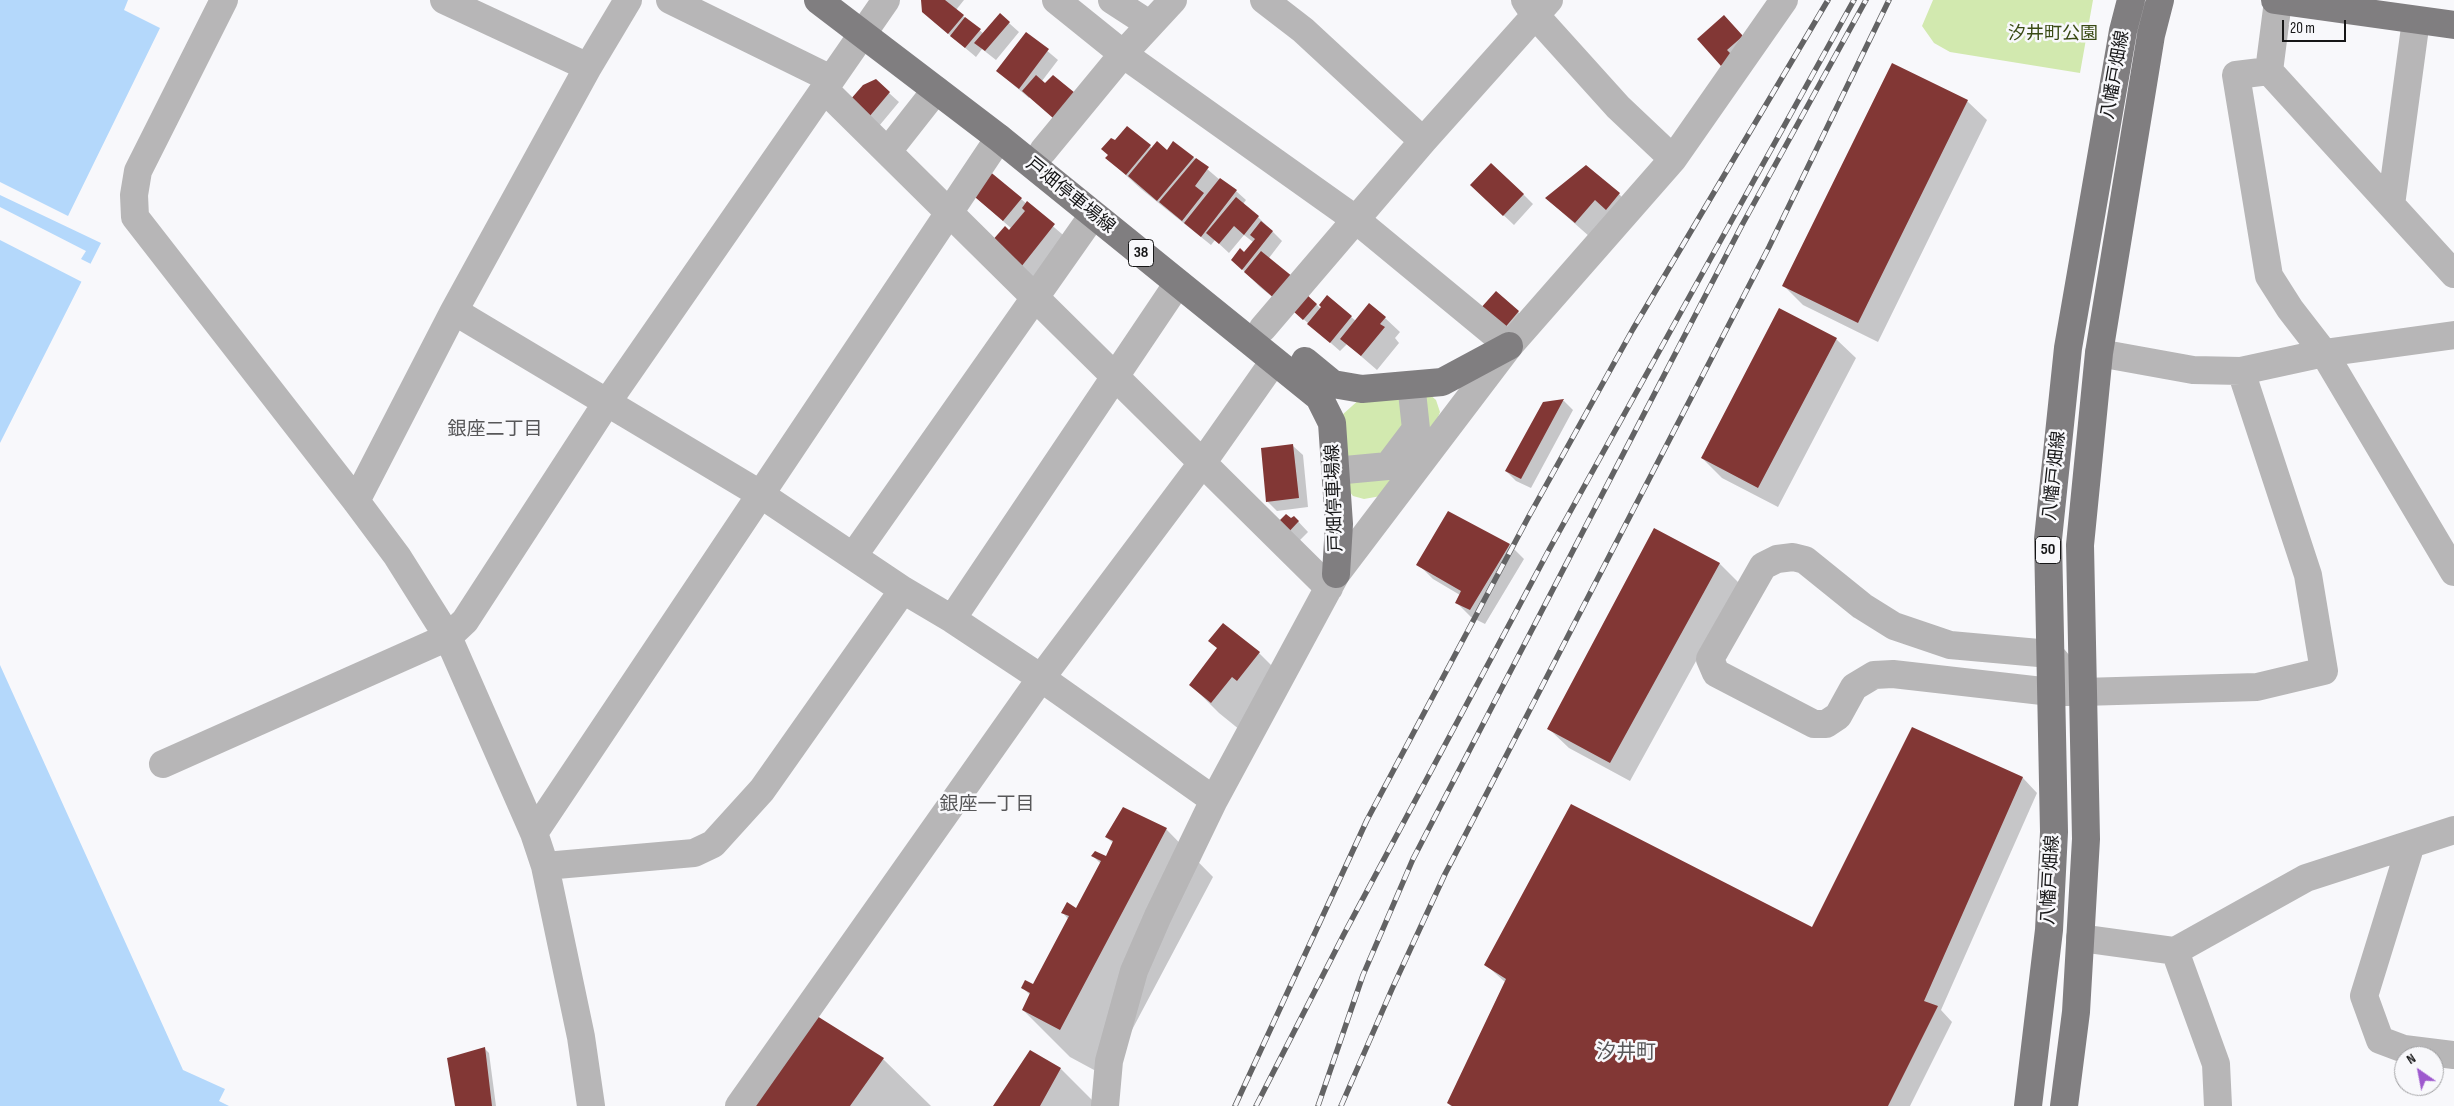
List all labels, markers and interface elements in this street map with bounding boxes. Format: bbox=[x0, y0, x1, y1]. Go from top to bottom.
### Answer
scale bar bbox=[2284, 10, 2348, 42]
text: 20 m bbox=[2290, 19, 2315, 38]
park label: 汐井町公園 bbox=[2008, 23, 2098, 45]
street label: 八幡戸畑線 bbox=[2098, 29, 2134, 121]
street label: 戸畑停車場線 bbox=[1021, 154, 1119, 238]
road number: 38 bbox=[1128, 240, 1154, 266]
district label: 銀座二丁目 bbox=[448, 419, 542, 441]
street label: 八幡戸畑線 bbox=[2040, 430, 2070, 522]
street label: 戸畑停車場線 bbox=[1322, 444, 1348, 552]
road number: 50 bbox=[2036, 536, 2060, 564]
district label: 銀座一丁目 bbox=[940, 794, 1034, 816]
street label: 八幡戸畑線 bbox=[2038, 834, 2064, 926]
district label: 汐井町 bbox=[1596, 1041, 1656, 1065]
north arrow bbox=[2394, 1046, 2444, 1096]
text: N bbox=[2403, 1050, 2419, 1068]

